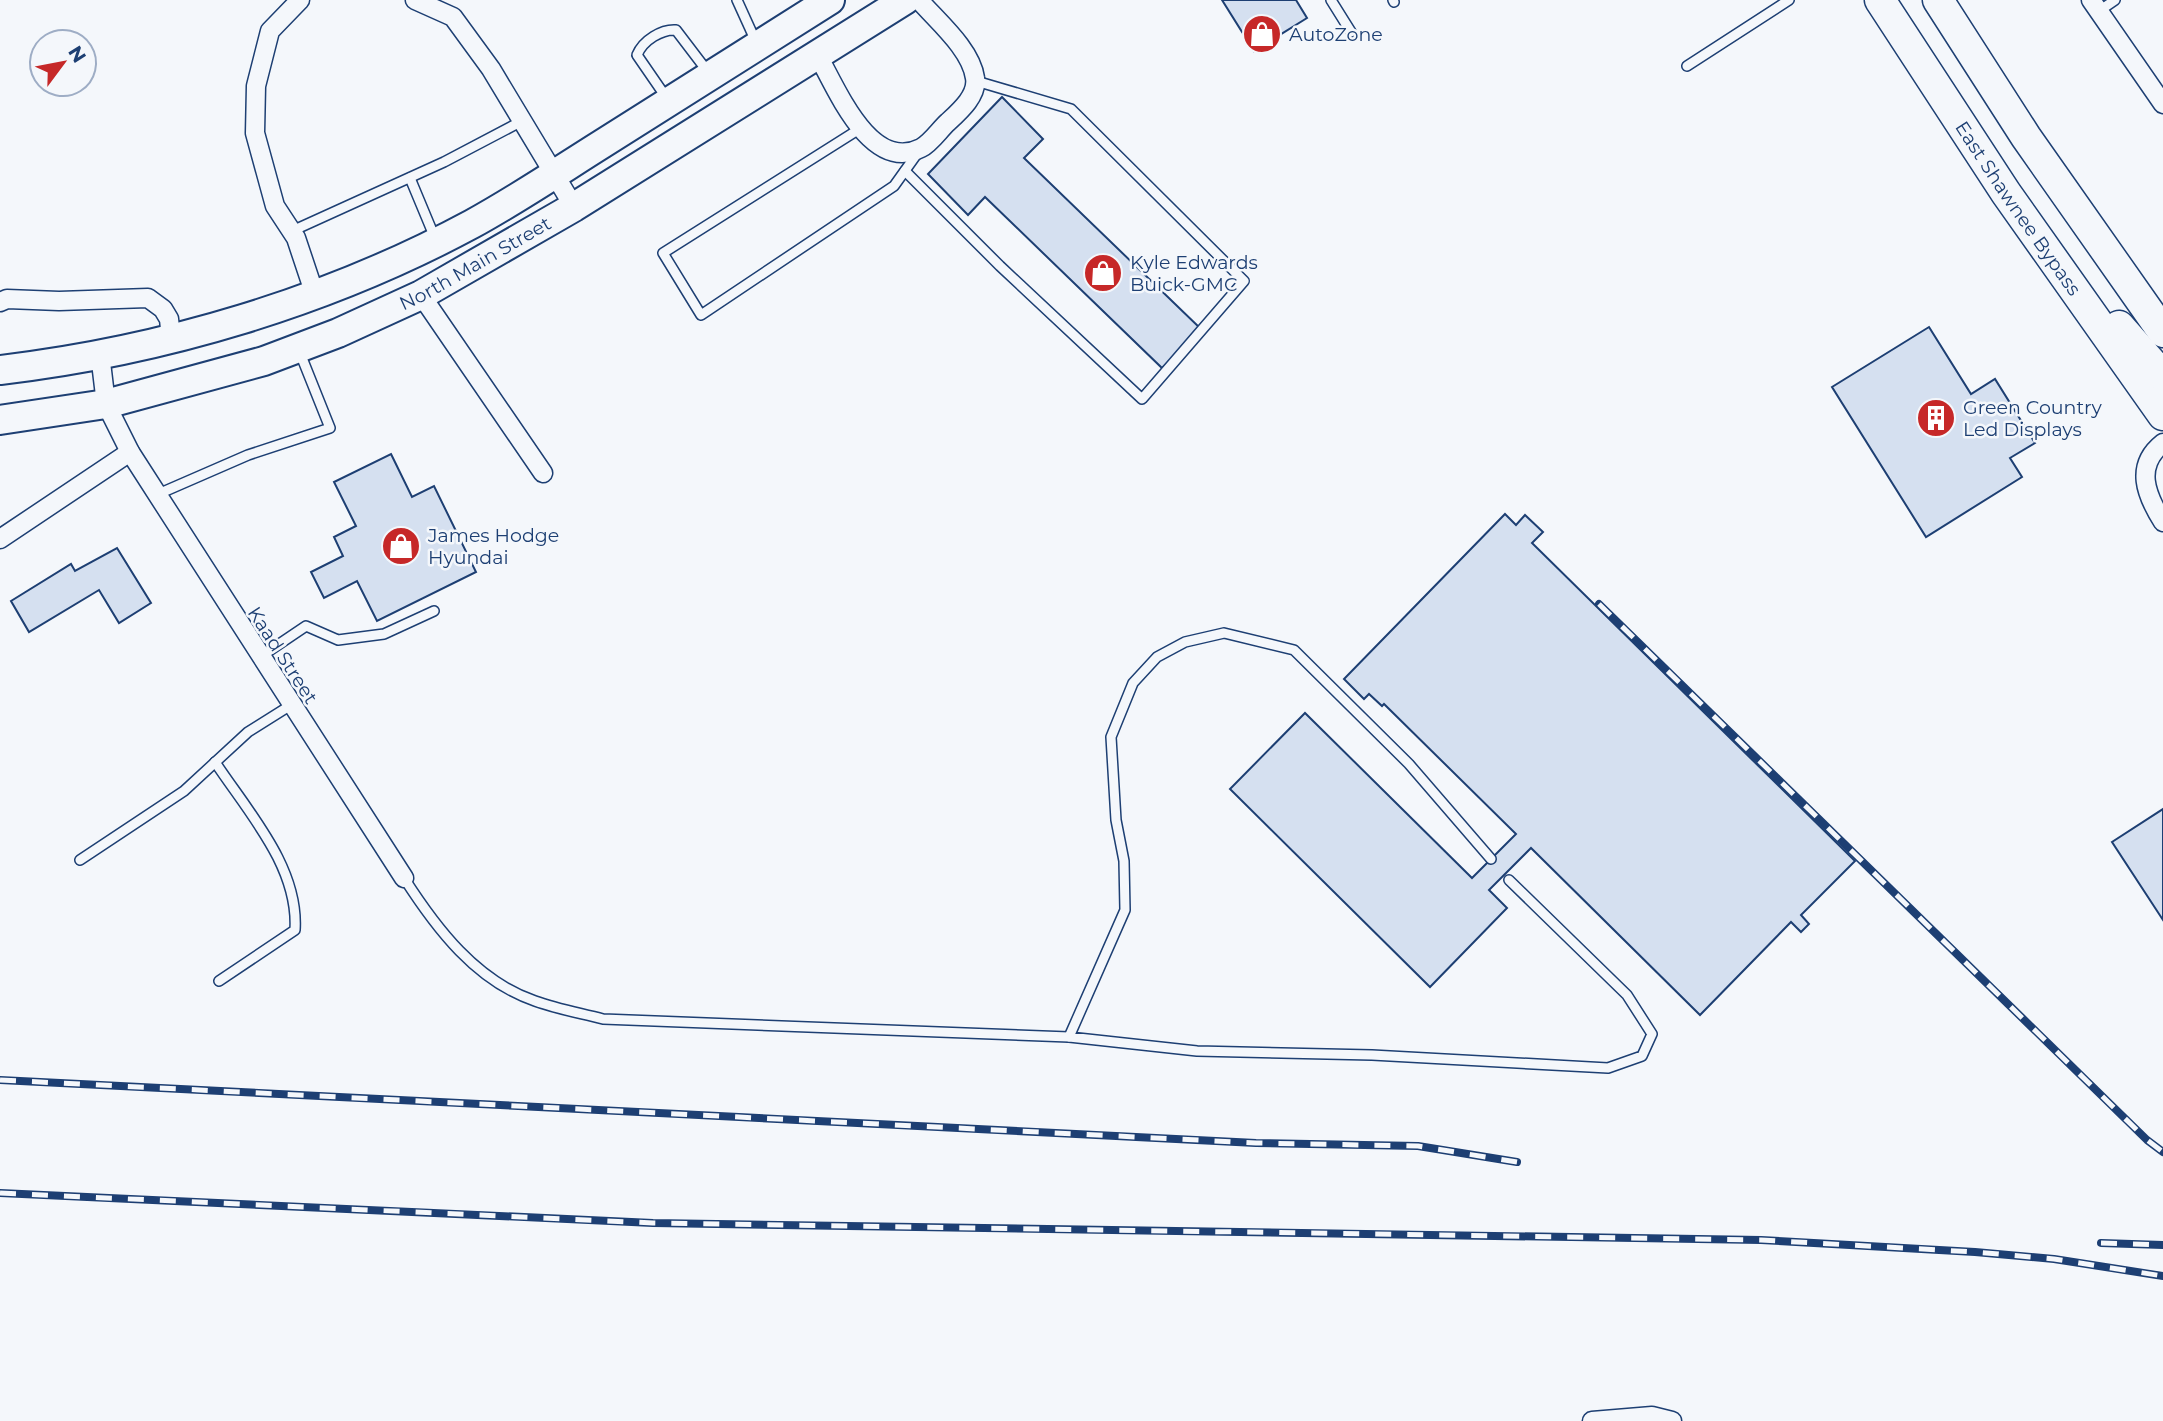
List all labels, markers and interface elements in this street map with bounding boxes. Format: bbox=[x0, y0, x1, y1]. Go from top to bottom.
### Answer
shop icon: AutoZone bbox=[1241, 13, 1283, 55]
place label: AutoZone bbox=[1289, 23, 1383, 46]
north arrow bbox=[28, 28, 98, 98]
text: N bbox=[63, 42, 91, 67]
street label: East Shawnee Bypass bbox=[1950, 117, 2086, 300]
street label: North Main Street bbox=[396, 212, 556, 315]
place label: Kyle Edwards Buick-GMC bbox=[1130, 251, 1258, 296]
shop icon: Kyle Edwards Buick-GMC bbox=[1082, 252, 1124, 294]
place label: Green Country Led Displays bbox=[1963, 396, 2103, 441]
building icon: Green Country Led Displays bbox=[1915, 397, 1957, 439]
place label: James Hodge Hyundai bbox=[427, 524, 559, 569]
shop icon: James Hodge Hyundai bbox=[380, 525, 422, 567]
street label: Kaad Street bbox=[243, 602, 323, 708]

